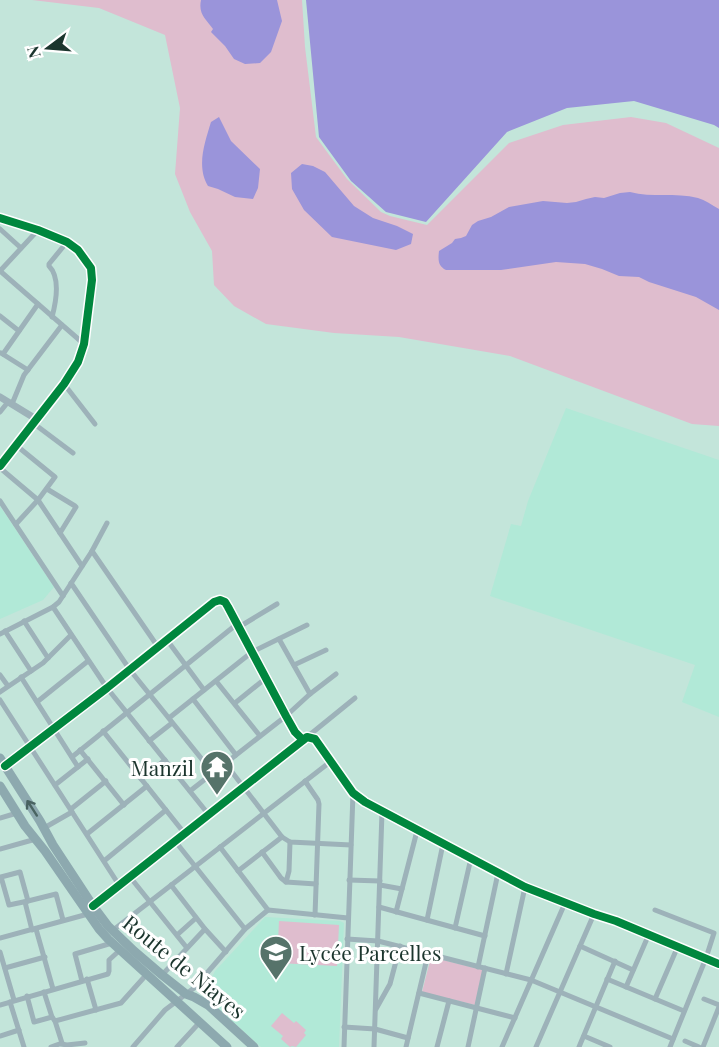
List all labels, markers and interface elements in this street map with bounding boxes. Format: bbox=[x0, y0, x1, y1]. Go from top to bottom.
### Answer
north arrow bbox=[18, 18, 78, 78]
text: N bbox=[21, 43, 45, 61]
temple icon: Manzil bbox=[199, 749, 235, 796]
place label: Manzil bbox=[131, 753, 194, 781]
one-way arrow bbox=[25, 800, 37, 817]
street label: Route de Niayes bbox=[118, 908, 252, 1024]
school or university icon: Lycée Parcelles bbox=[258, 934, 294, 981]
place label: Lycée Parcelles bbox=[299, 938, 441, 966]

